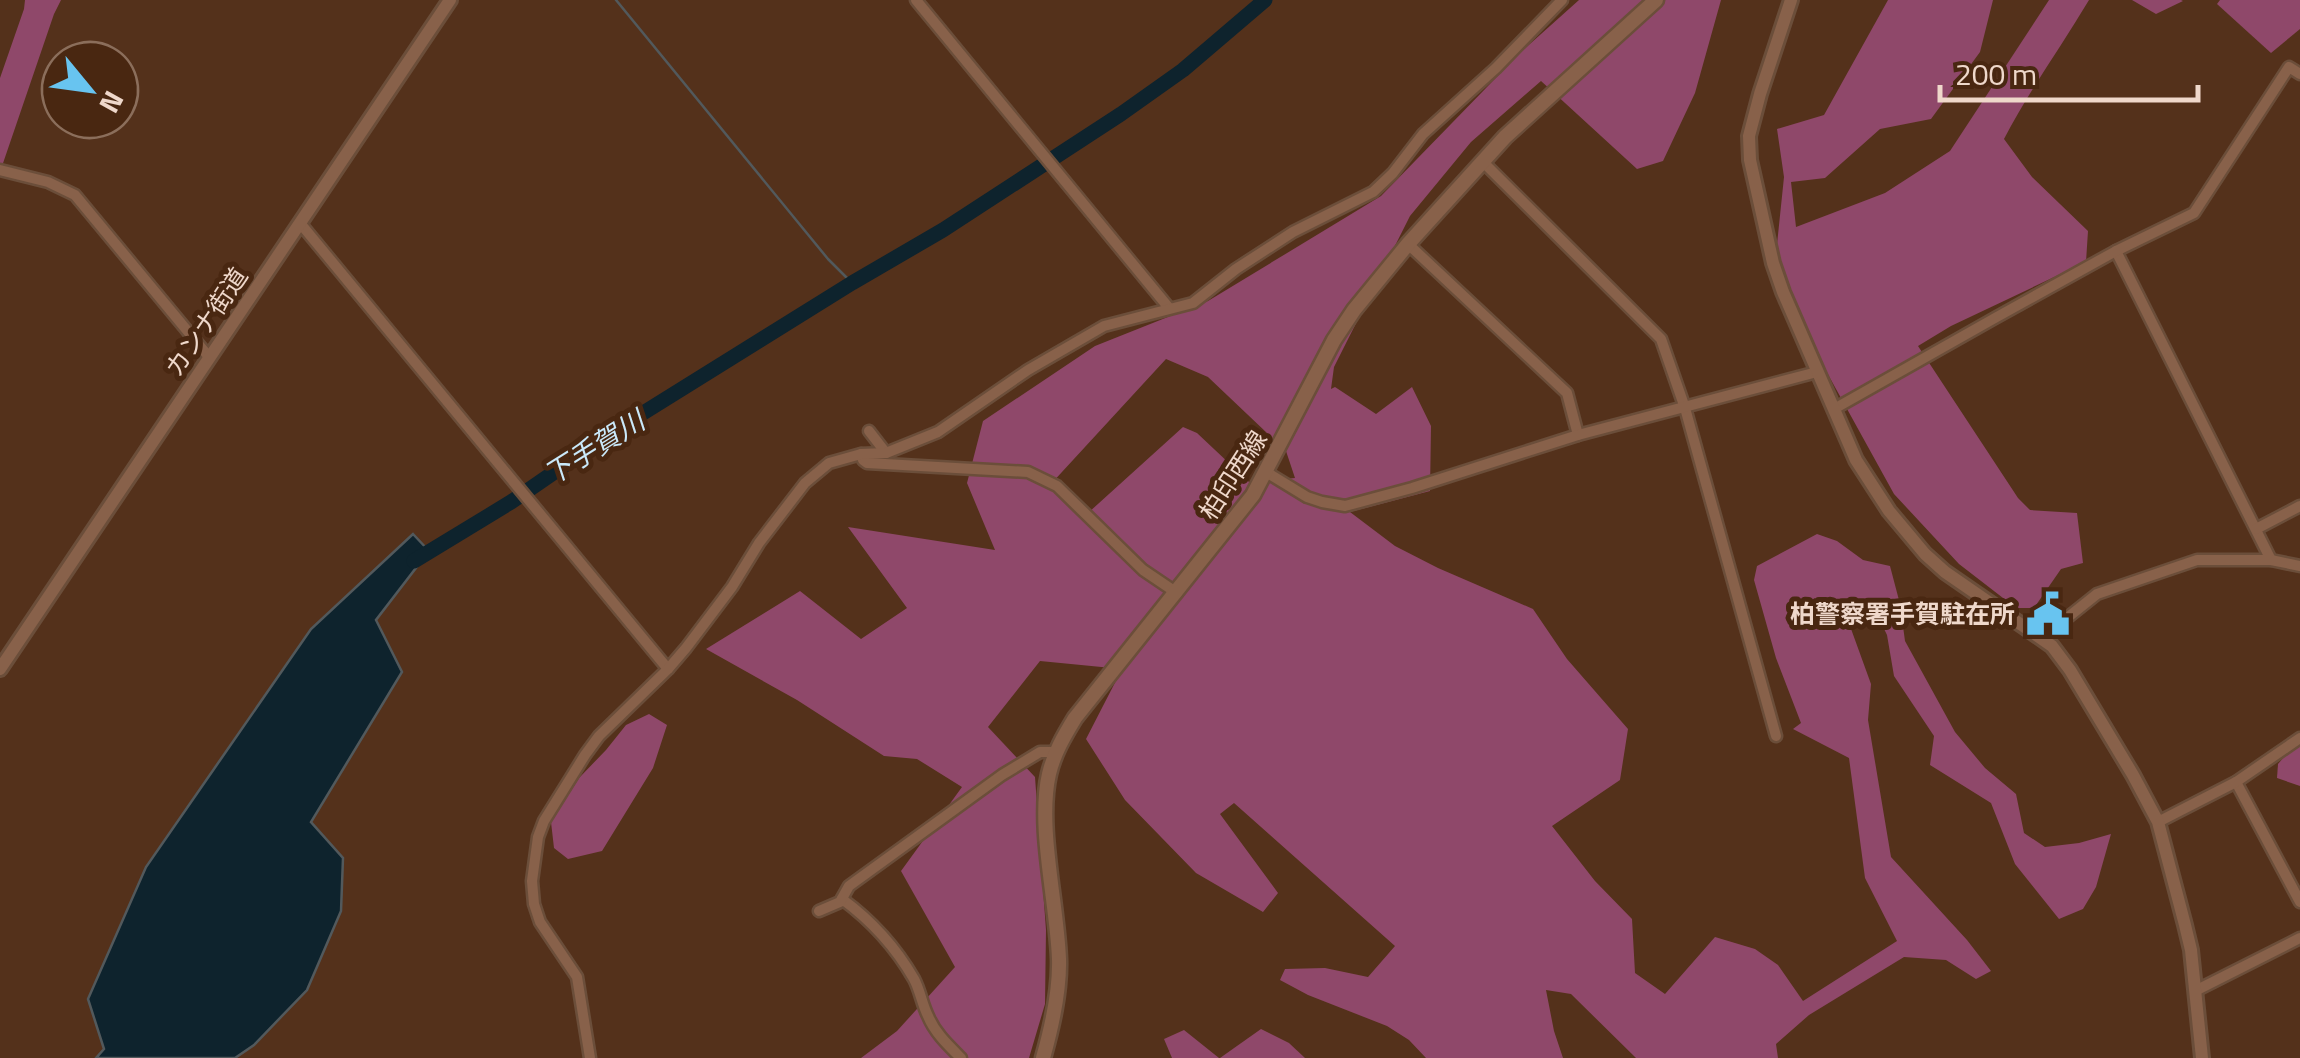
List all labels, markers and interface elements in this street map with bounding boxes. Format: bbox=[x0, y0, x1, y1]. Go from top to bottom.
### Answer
north arrow bbox=[40, 40, 140, 140]
scale bar bbox=[1940, 40, 2198, 102]
text: 200 m bbox=[1955, 51, 2037, 97]
text: N bbox=[89, 83, 136, 121]
street label: カンナ街道 bbox=[155, 260, 257, 384]
water label: 下手賀川 bbox=[535, 398, 655, 495]
street label: 柏印西線 bbox=[1190, 423, 1276, 527]
public building icon: 柏警察署手賀駐在所 bbox=[2024, 590, 2072, 638]
place label: 柏警察署手賀駐在所 bbox=[1790, 595, 2015, 633]

